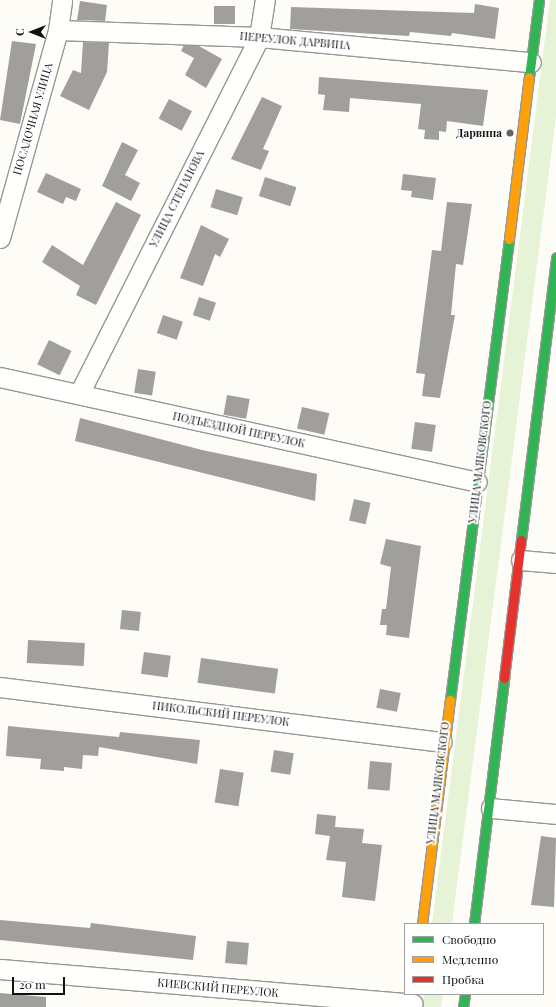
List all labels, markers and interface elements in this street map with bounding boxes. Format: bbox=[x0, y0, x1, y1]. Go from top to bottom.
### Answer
north arrow bbox=[12, 12, 52, 52]
text: С bbox=[12, 28, 27, 36]
street label: ПЕРЕУЛОК ДАРВИНА bbox=[239, 30, 351, 52]
street label: ПОСАДОЧНАЯ УЛИЦА bbox=[11, 61, 55, 177]
place label: Дарвина bbox=[456, 126, 502, 140]
marker: Дарвина bbox=[505, 128, 515, 138]
street label: УЛИЦА СТЕПАНОВА bbox=[147, 148, 207, 250]
street label: УЛИЦА МАЯКОВСКОГО bbox=[466, 400, 494, 524]
street label: ПОДЪЕЗДНОЙ ПЕРЕУЛОК bbox=[171, 409, 307, 451]
street label: НИКОЛЬСКИЙ ПЕРЕУЛОК bbox=[152, 699, 290, 729]
street label: УЛИЦА МАЯКОВСКОГО bbox=[424, 721, 452, 845]
legend bbox=[404, 923, 544, 995]
text: Свободно bbox=[442, 931, 496, 947]
text: Медленно bbox=[442, 951, 498, 967]
scale bar bbox=[14, 969, 67, 995]
text: Пробка bbox=[442, 971, 484, 987]
text: 20 m bbox=[19, 976, 46, 992]
street label: КИЕВСКИЙ ПЕРЕУЛОК bbox=[157, 976, 279, 1000]

